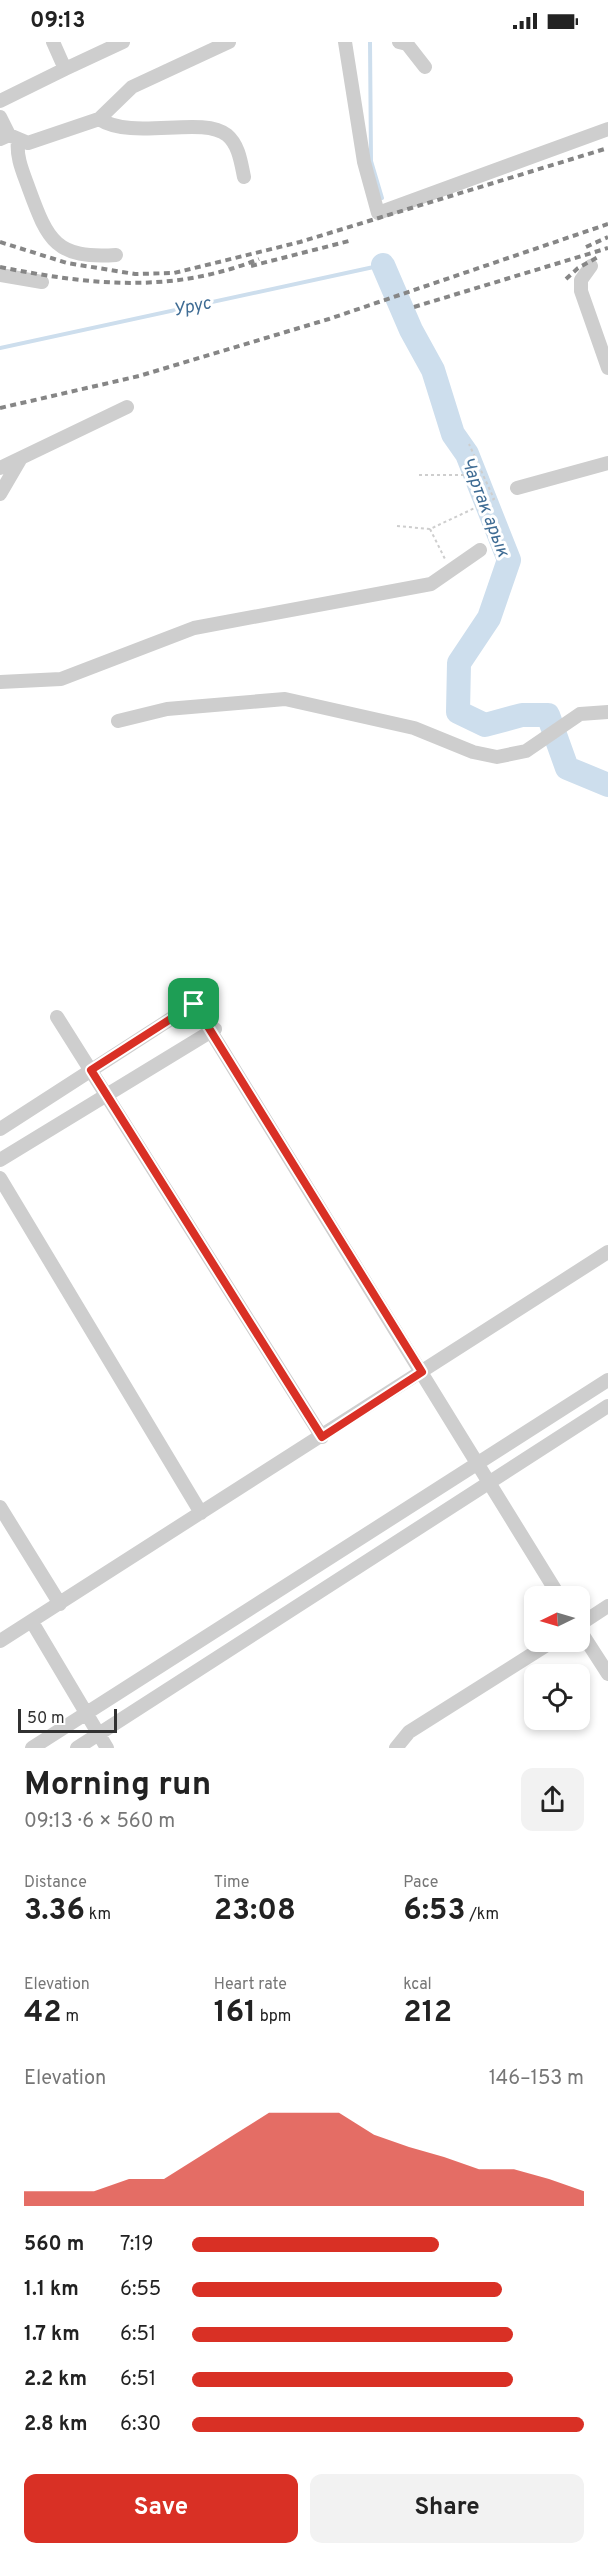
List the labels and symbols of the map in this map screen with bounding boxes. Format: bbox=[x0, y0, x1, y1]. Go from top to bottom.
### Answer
water label: Урус bbox=[171, 292, 214, 323]
water label: Чартак арык bbox=[455, 454, 514, 561]
pin bbox=[168, 978, 219, 1029]
north arrow bbox=[524, 1586, 590, 1652]
scale bar bbox=[18, 1706, 117, 1734]

